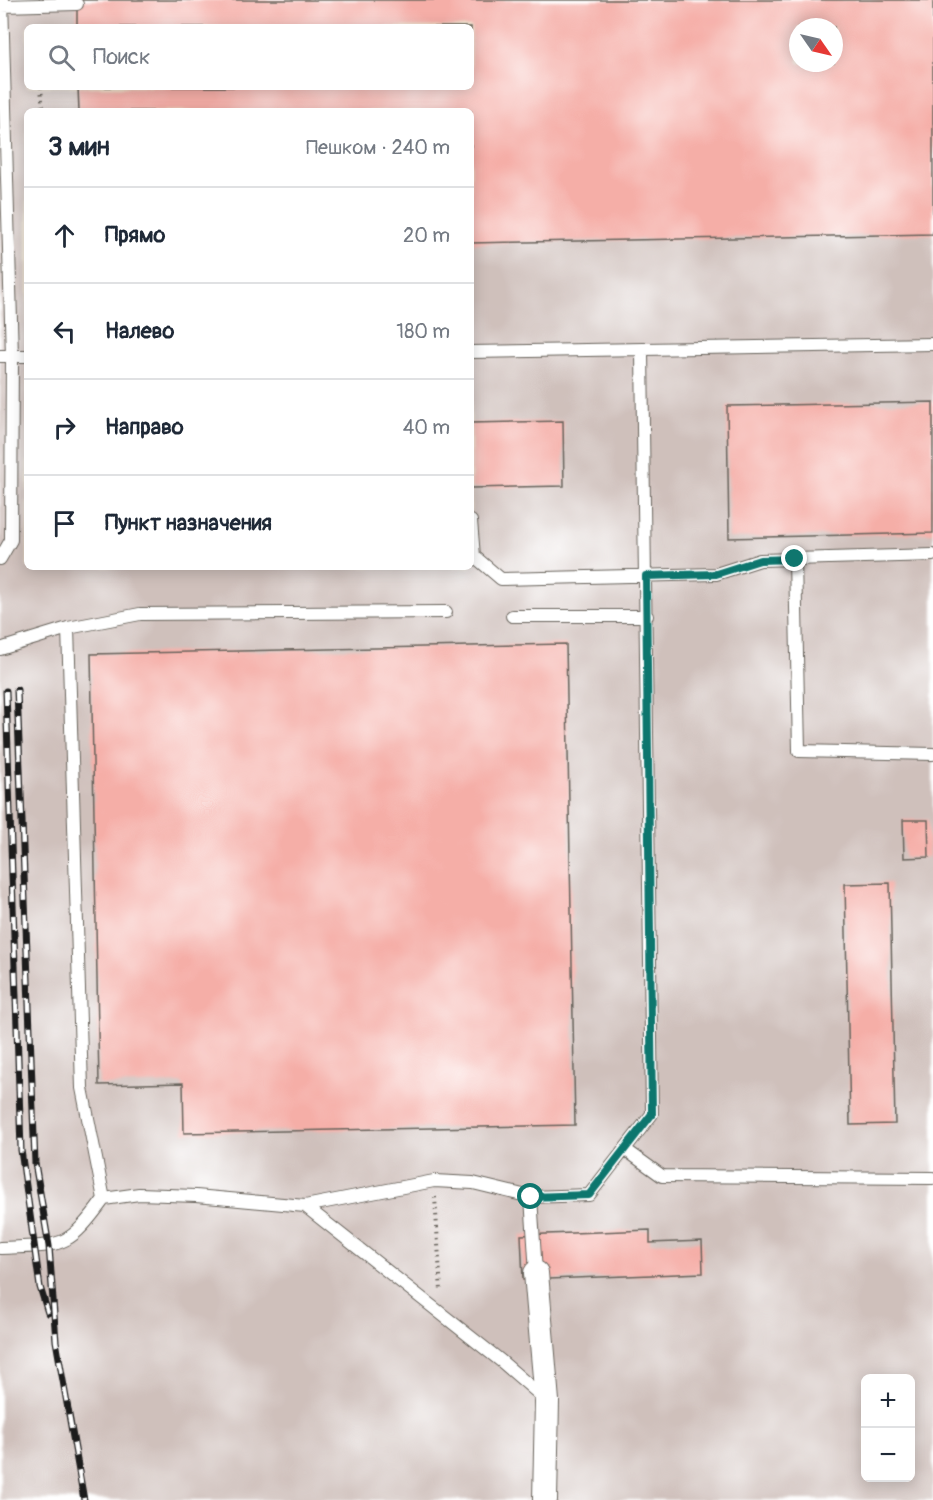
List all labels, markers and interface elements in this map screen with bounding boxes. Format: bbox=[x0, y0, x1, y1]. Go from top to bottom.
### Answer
north arrow bbox=[789, 18, 843, 72]
search box bbox=[24, 24, 474, 90]
icon: search bbox=[45, 41, 78, 74]
text: Поиск bbox=[93, 43, 150, 71]
text: 3 мин bbox=[48, 131, 110, 163]
text: Пешком · 240 m bbox=[306, 135, 450, 160]
icon: ahead bbox=[48, 219, 81, 252]
text: Прямо bbox=[105, 221, 165, 249]
text: 20 m bbox=[403, 223, 450, 248]
icon: left bbox=[48, 315, 81, 348]
text: Налево bbox=[105, 317, 174, 345]
text: 180 m bbox=[396, 319, 450, 344]
icon: right bbox=[48, 411, 81, 444]
text: Направо bbox=[105, 413, 184, 441]
text: 40 m bbox=[403, 415, 450, 440]
icon: arrive bbox=[48, 507, 81, 540]
text: Пункт назначения bbox=[105, 509, 272, 537]
route end bbox=[781, 545, 807, 571]
route start bbox=[517, 1183, 543, 1209]
map controls bbox=[861, 1374, 915, 1482]
button: + bbox=[861, 1374, 915, 1428]
button: − bbox=[861, 1428, 915, 1482]

